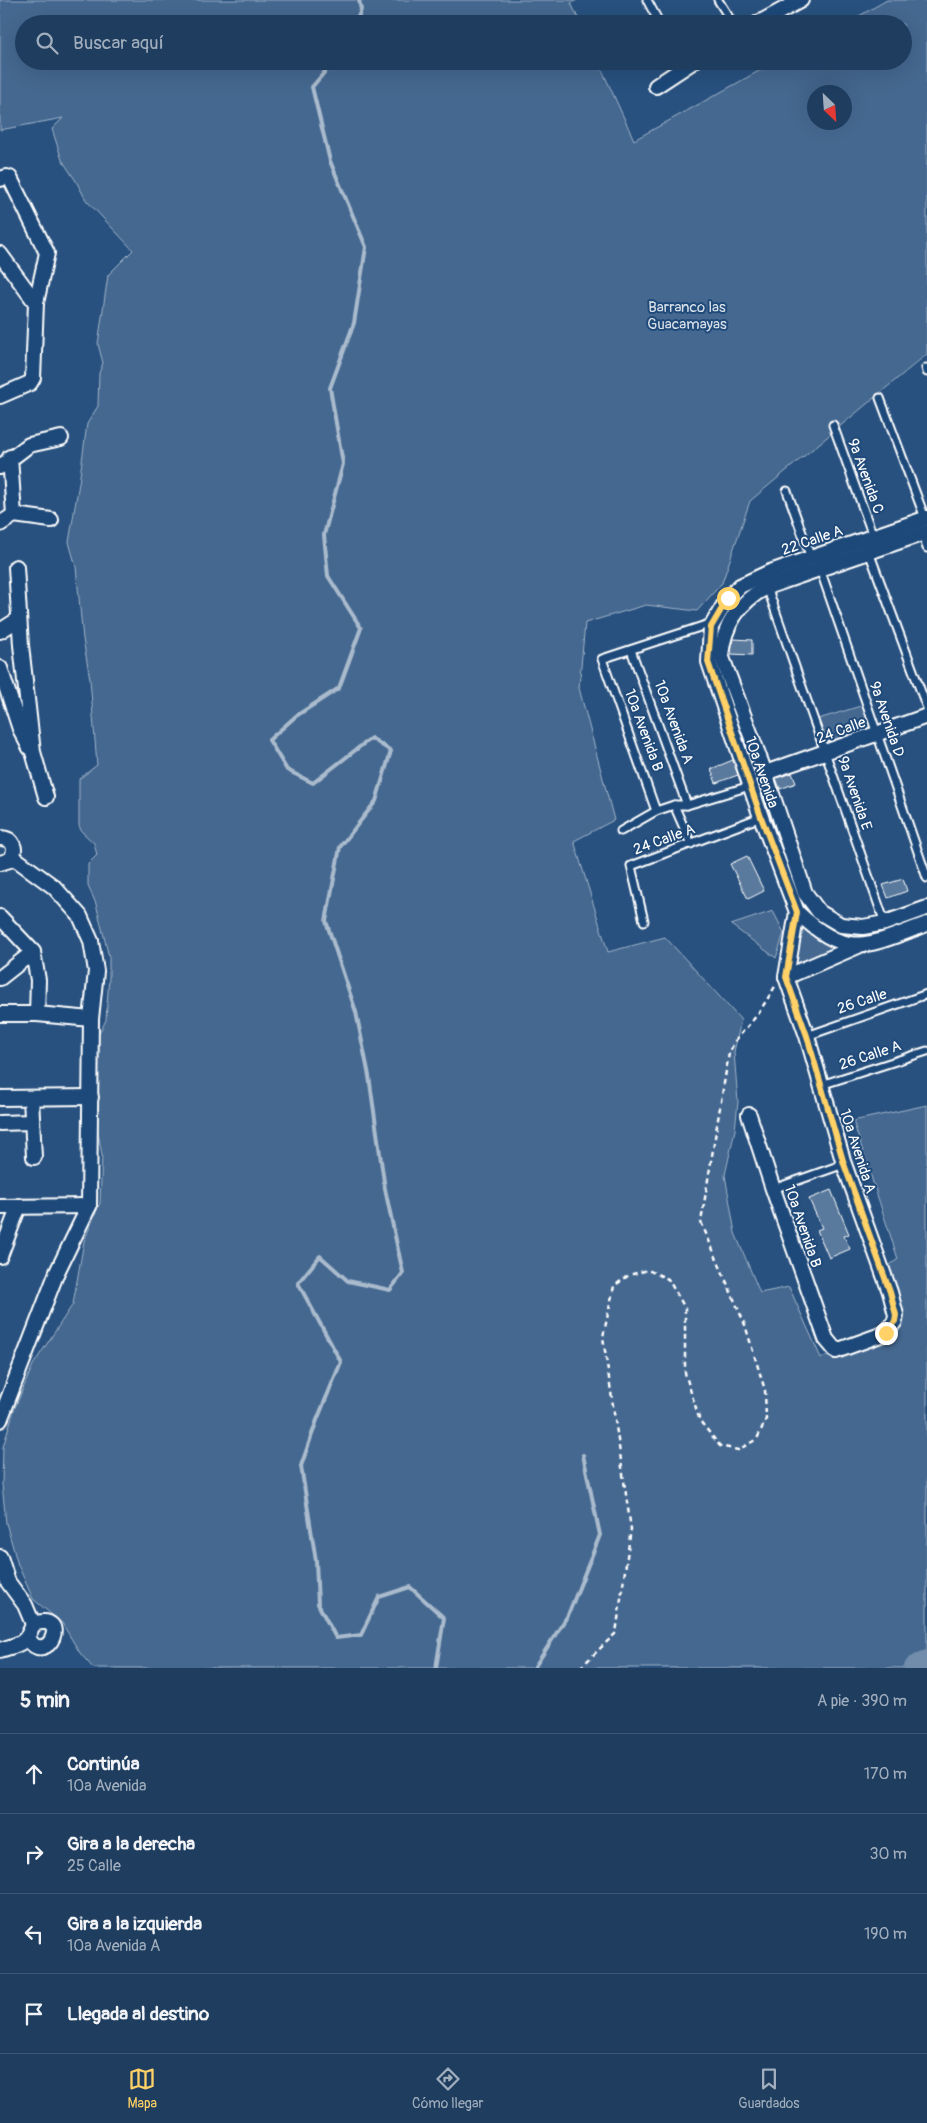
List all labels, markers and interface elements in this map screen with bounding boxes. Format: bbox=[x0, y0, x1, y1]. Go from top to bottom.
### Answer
search box bbox=[15, 15, 912, 70]
icon: search bbox=[33, 29, 61, 57]
text: Buscar aquí bbox=[73, 31, 164, 55]
north arrow bbox=[807, 85, 852, 130]
park label: Barranco las Guacamayas bbox=[647, 298, 727, 334]
street label: 9a Avenida C bbox=[843, 436, 888, 516]
street label: 22 Calle A bbox=[779, 521, 846, 560]
route start bbox=[717, 587, 740, 610]
street label: 10a Avenida A bbox=[650, 678, 698, 767]
street label: 9a Avenida D bbox=[865, 679, 908, 760]
street label: 10a Avenida B bbox=[620, 686, 667, 774]
street label: 24 Calle bbox=[814, 713, 869, 748]
street label: 10a Avenida bbox=[740, 734, 783, 810]
street label: 9a Avenida E bbox=[833, 754, 876, 833]
street label: 24 Calle A bbox=[631, 819, 698, 859]
street label: 26 Calle bbox=[835, 984, 890, 1018]
street label: 26 Calle A bbox=[837, 1036, 904, 1074]
street label: 10a Avenida A bbox=[835, 1107, 880, 1196]
street label: 10a Avenida B bbox=[780, 1182, 826, 1270]
route end bbox=[875, 1322, 898, 1345]
text: 5 min bbox=[20, 1687, 70, 1714]
text: A pie · 390 m bbox=[817, 1691, 907, 1711]
text: Continúa bbox=[67, 1752, 140, 1776]
icon: ahead bbox=[20, 1760, 48, 1788]
text: 170 m bbox=[864, 1764, 907, 1784]
text: 10a Avenida bbox=[67, 1776, 146, 1796]
text: Gira a la derecha bbox=[67, 1832, 195, 1856]
icon: right bbox=[20, 1840, 48, 1868]
text: 30 m bbox=[869, 1844, 907, 1864]
text: 25 Calle bbox=[67, 1856, 121, 1876]
text: Gira a la izquierda bbox=[67, 1912, 202, 1936]
icon: left bbox=[20, 1920, 48, 1948]
text: 190 m bbox=[864, 1924, 907, 1944]
text: 10a Avenida A bbox=[67, 1936, 160, 1956]
icon: arrive bbox=[20, 2000, 48, 2028]
text: Llegada al destino bbox=[67, 2002, 209, 2026]
tab: Mapa bbox=[127, 2065, 157, 2112]
tab: Cómo llegar bbox=[412, 2065, 483, 2112]
tab: Guardados bbox=[738, 2065, 800, 2112]

